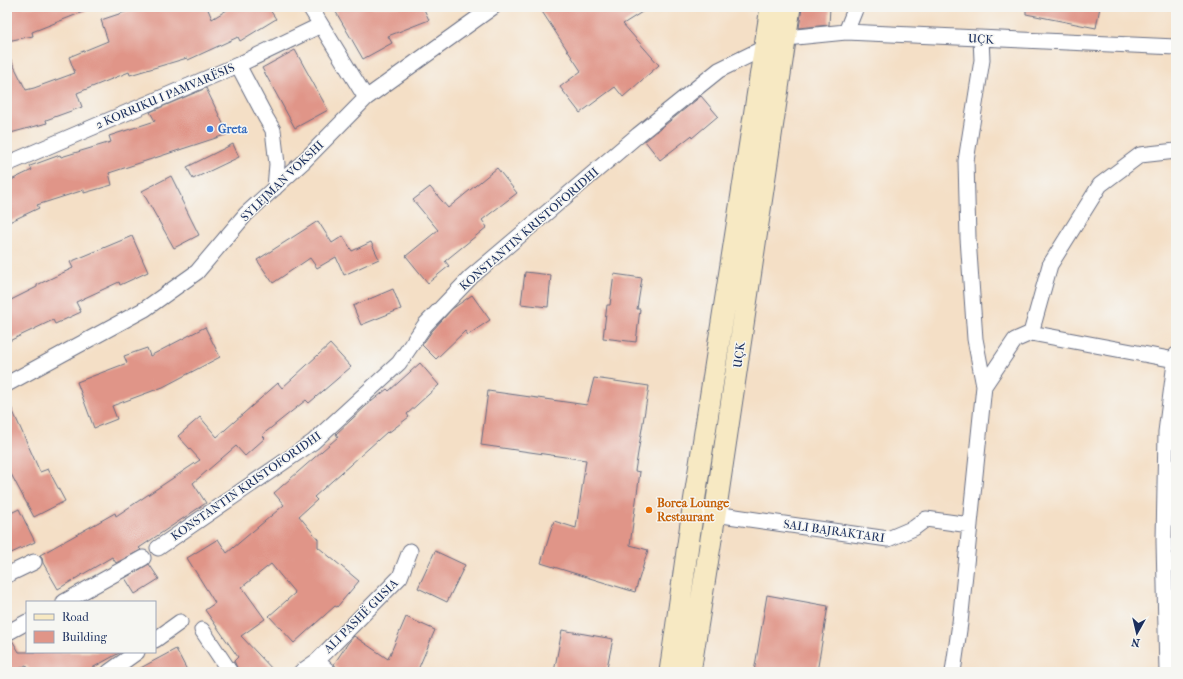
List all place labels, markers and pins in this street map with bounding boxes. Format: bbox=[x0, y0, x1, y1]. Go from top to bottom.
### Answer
place label: Greta bbox=[218, 122, 248, 136]
marker: Greta bbox=[205, 124, 215, 134]
place label: Borea Lounge Restaurant bbox=[657, 496, 729, 524]
marker: Borea Lounge Restaurant bbox=[644, 505, 654, 515]

